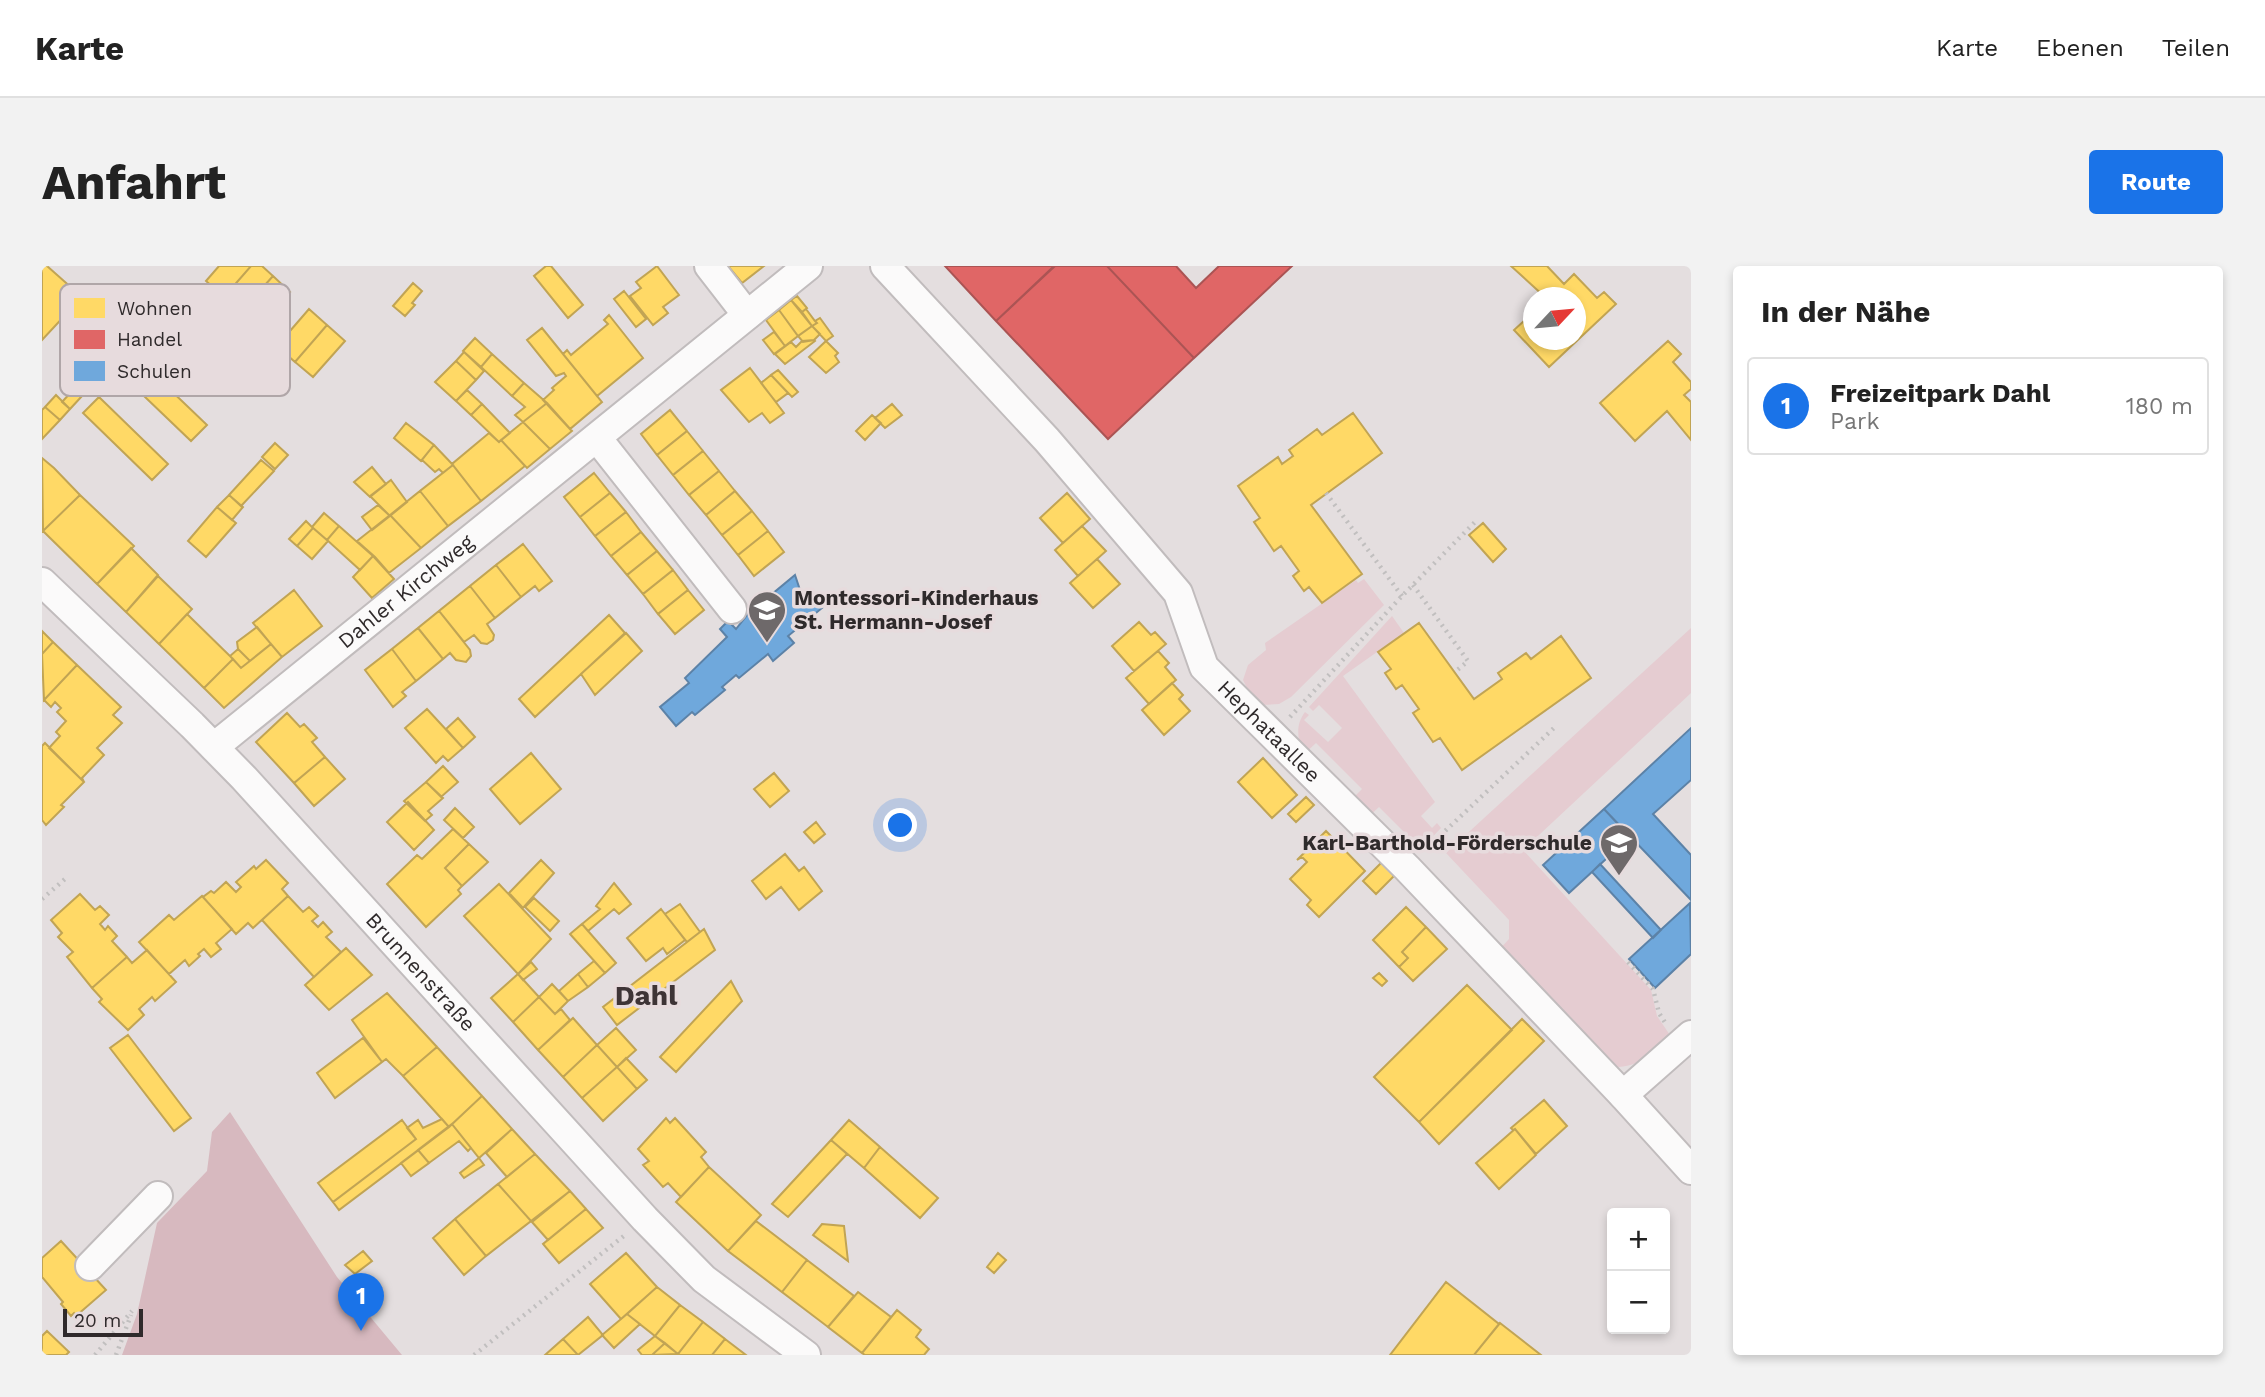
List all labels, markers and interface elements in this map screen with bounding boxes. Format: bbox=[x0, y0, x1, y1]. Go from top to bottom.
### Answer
text: Karte bbox=[35, 29, 124, 68]
text: Karte bbox=[1936, 34, 1998, 62]
text: Ebenen bbox=[2036, 34, 2124, 62]
text: Teilen bbox=[2162, 34, 2230, 62]
button: Route bbox=[2089, 150, 2223, 214]
text: Anfahrt bbox=[42, 153, 226, 211]
legend bbox=[60, 284, 290, 396]
north arrow bbox=[1523, 287, 1586, 350]
text: In der Nähe bbox=[1761, 294, 1930, 329]
text: Wohnen bbox=[117, 297, 192, 320]
text: Handel bbox=[117, 328, 182, 351]
text: Schulen bbox=[117, 360, 192, 383]
text: Freizeitpark Dahl bbox=[1830, 378, 2050, 408]
text: 1 bbox=[1781, 393, 1791, 420]
text: 180 m bbox=[2126, 393, 2193, 420]
text: Park bbox=[1830, 408, 1879, 435]
street label: Dahler Kirchweg bbox=[333, 529, 479, 653]
place label: Montessori-Kinderhaus St. Hermann-Josef bbox=[794, 585, 1038, 634]
school or university icon: Montessori-Kinderhaus St. Hermann-Josef bbox=[746, 589, 788, 644]
street label: Hephataallee bbox=[1213, 675, 1326, 787]
your location bbox=[883, 808, 917, 842]
school or university icon: Karl-Barthold-Förderschule bbox=[1598, 822, 1640, 877]
place label: Karl-Barthold-Förderschule bbox=[1302, 830, 1592, 855]
street label: Brunnenstraße bbox=[361, 907, 481, 1036]
district label: Dahl bbox=[615, 979, 678, 1012]
map controls bbox=[1607, 1208, 1670, 1334]
button: + bbox=[1607, 1208, 1670, 1271]
button: − bbox=[1607, 1271, 1670, 1334]
pin: 1 bbox=[338, 1273, 384, 1331]
scale bar bbox=[63, 1306, 144, 1338]
text: 20 m bbox=[74, 1309, 121, 1332]

